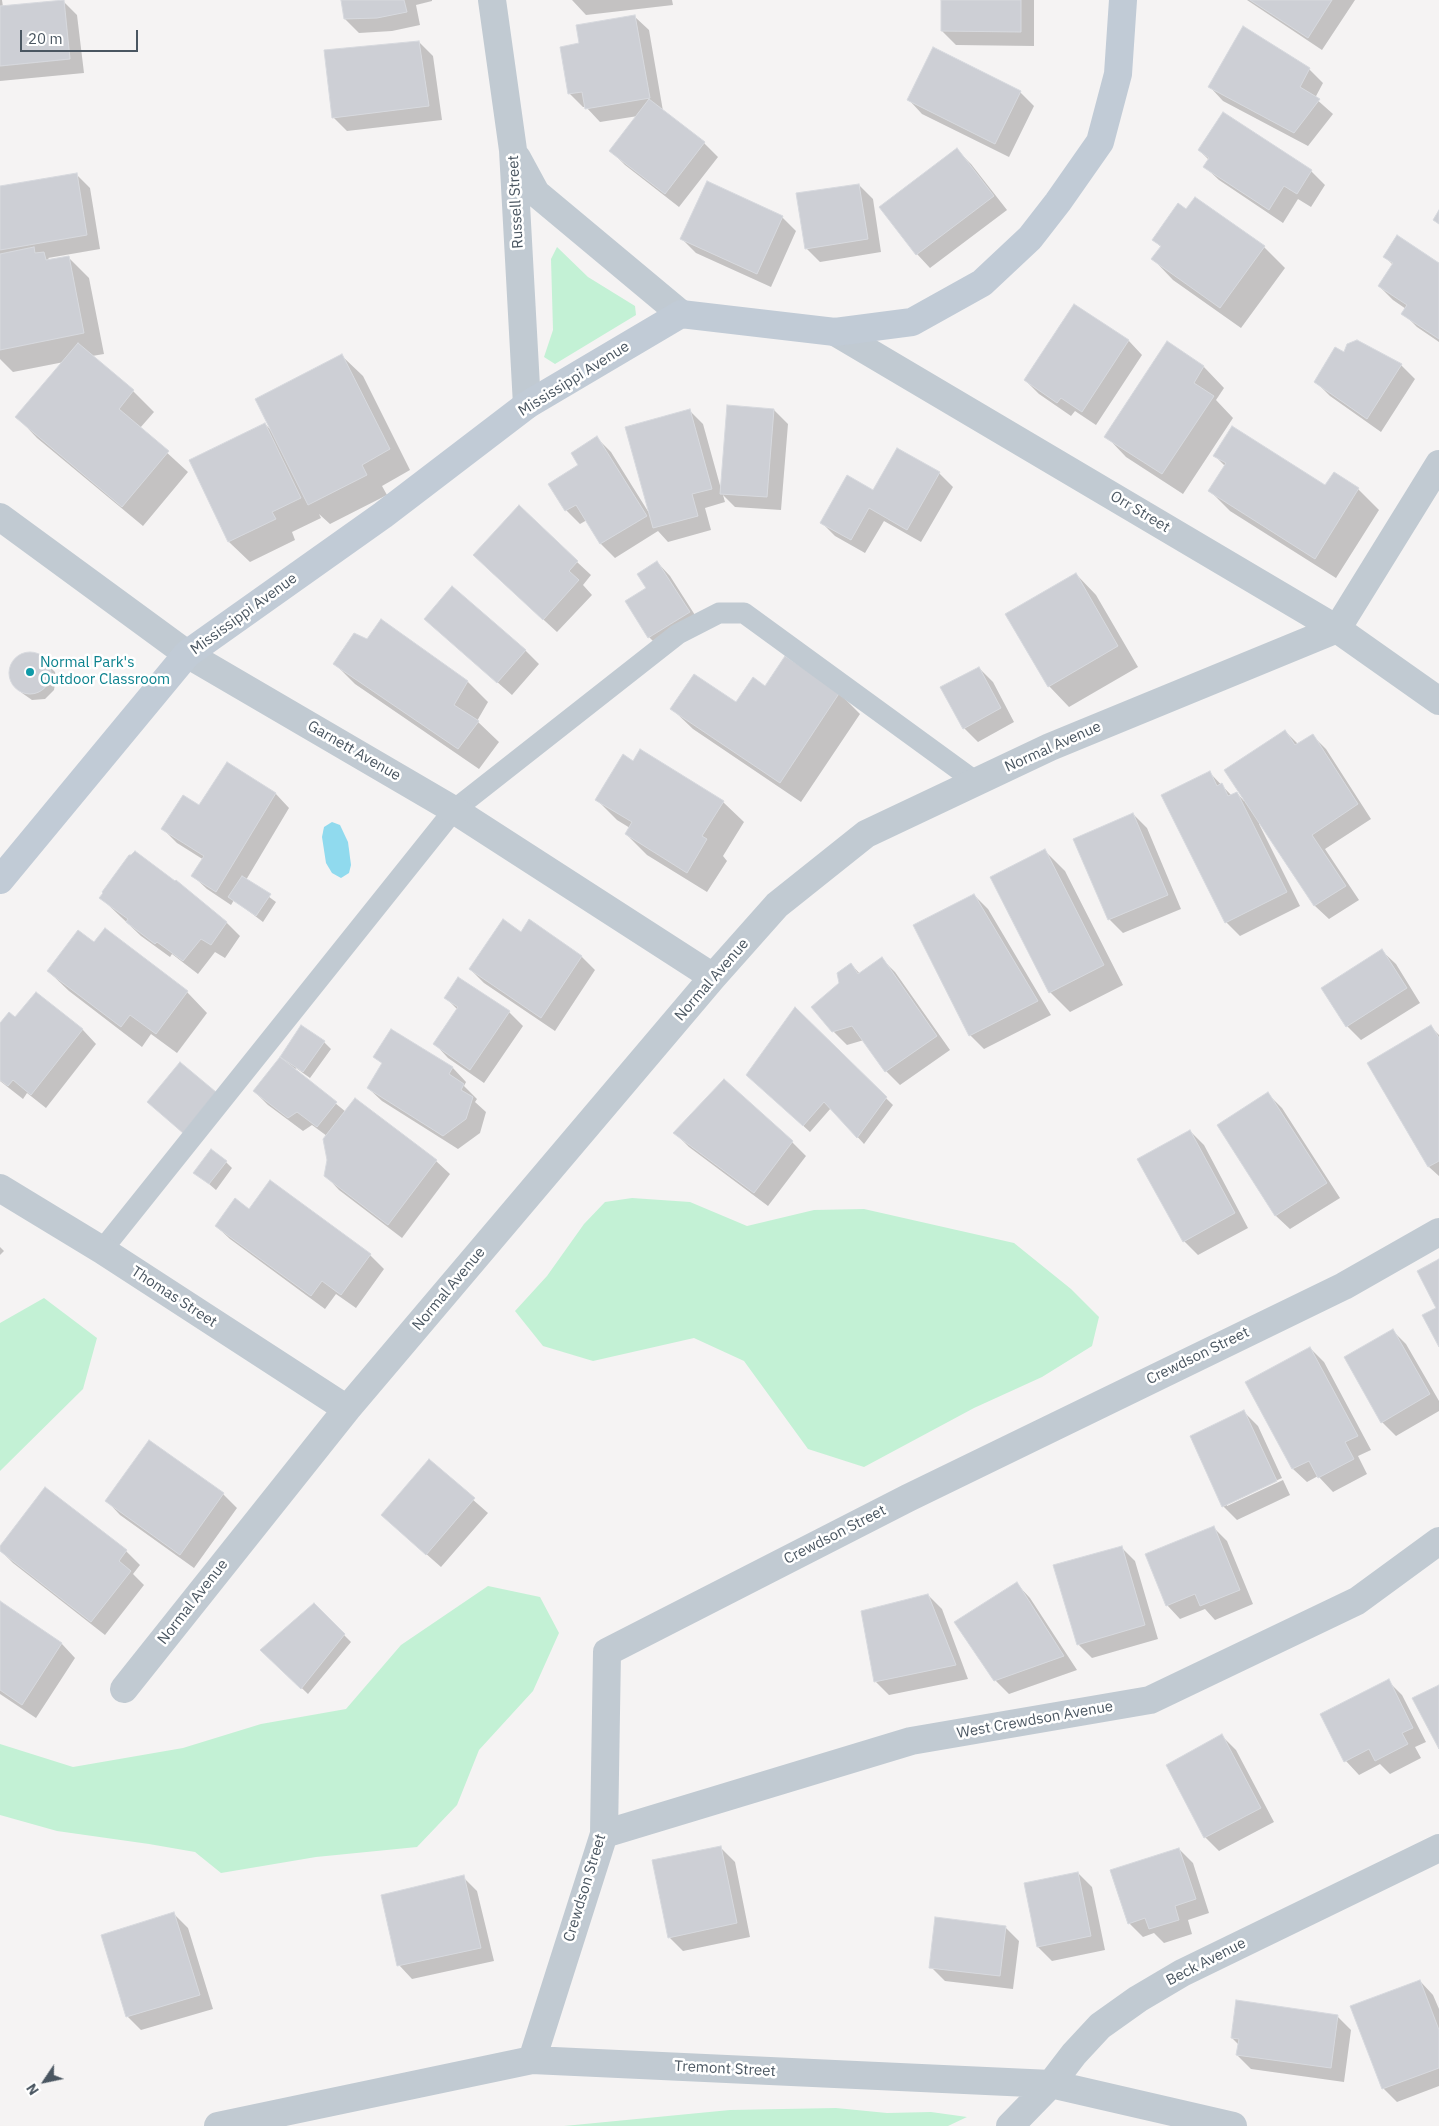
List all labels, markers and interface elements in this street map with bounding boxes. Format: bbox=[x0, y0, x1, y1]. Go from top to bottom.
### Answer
scale bar bbox=[22, 20, 140, 52]
text: 20 m bbox=[28, 29, 63, 48]
street label: Russell Street bbox=[505, 155, 527, 249]
street label: Mississippi Avenue bbox=[515, 338, 633, 420]
street label: Orr Street bbox=[1107, 487, 1173, 537]
street label: Mississippi Avenue bbox=[187, 569, 301, 659]
place label: Normal Park's Outdoor Classroom bbox=[40, 654, 170, 689]
marker: Normal Park's Outdoor Classroom bbox=[24, 666, 36, 678]
street label: Garnett Avenue bbox=[304, 717, 404, 785]
street label: Normal Avenue bbox=[1002, 718, 1104, 776]
street label: Normal Avenue bbox=[671, 935, 753, 1025]
street label: Normal Avenue bbox=[409, 1244, 489, 1334]
street label: Thomas Street bbox=[128, 1263, 220, 1331]
street label: Crewdson Street bbox=[1144, 1323, 1252, 1389]
street label: Crewdson Street bbox=[781, 1502, 889, 1568]
street label: Normal Avenue bbox=[154, 1556, 232, 1648]
street label: West Crewdson Avenue bbox=[955, 1697, 1115, 1743]
street label: Crewdson Street bbox=[560, 1832, 610, 1944]
street label: Beck Avenue bbox=[1163, 1934, 1249, 1990]
north arrow bbox=[20, 2056, 70, 2106]
street label: Tremont Street bbox=[674, 2057, 776, 2081]
text: N bbox=[22, 2080, 43, 2099]

